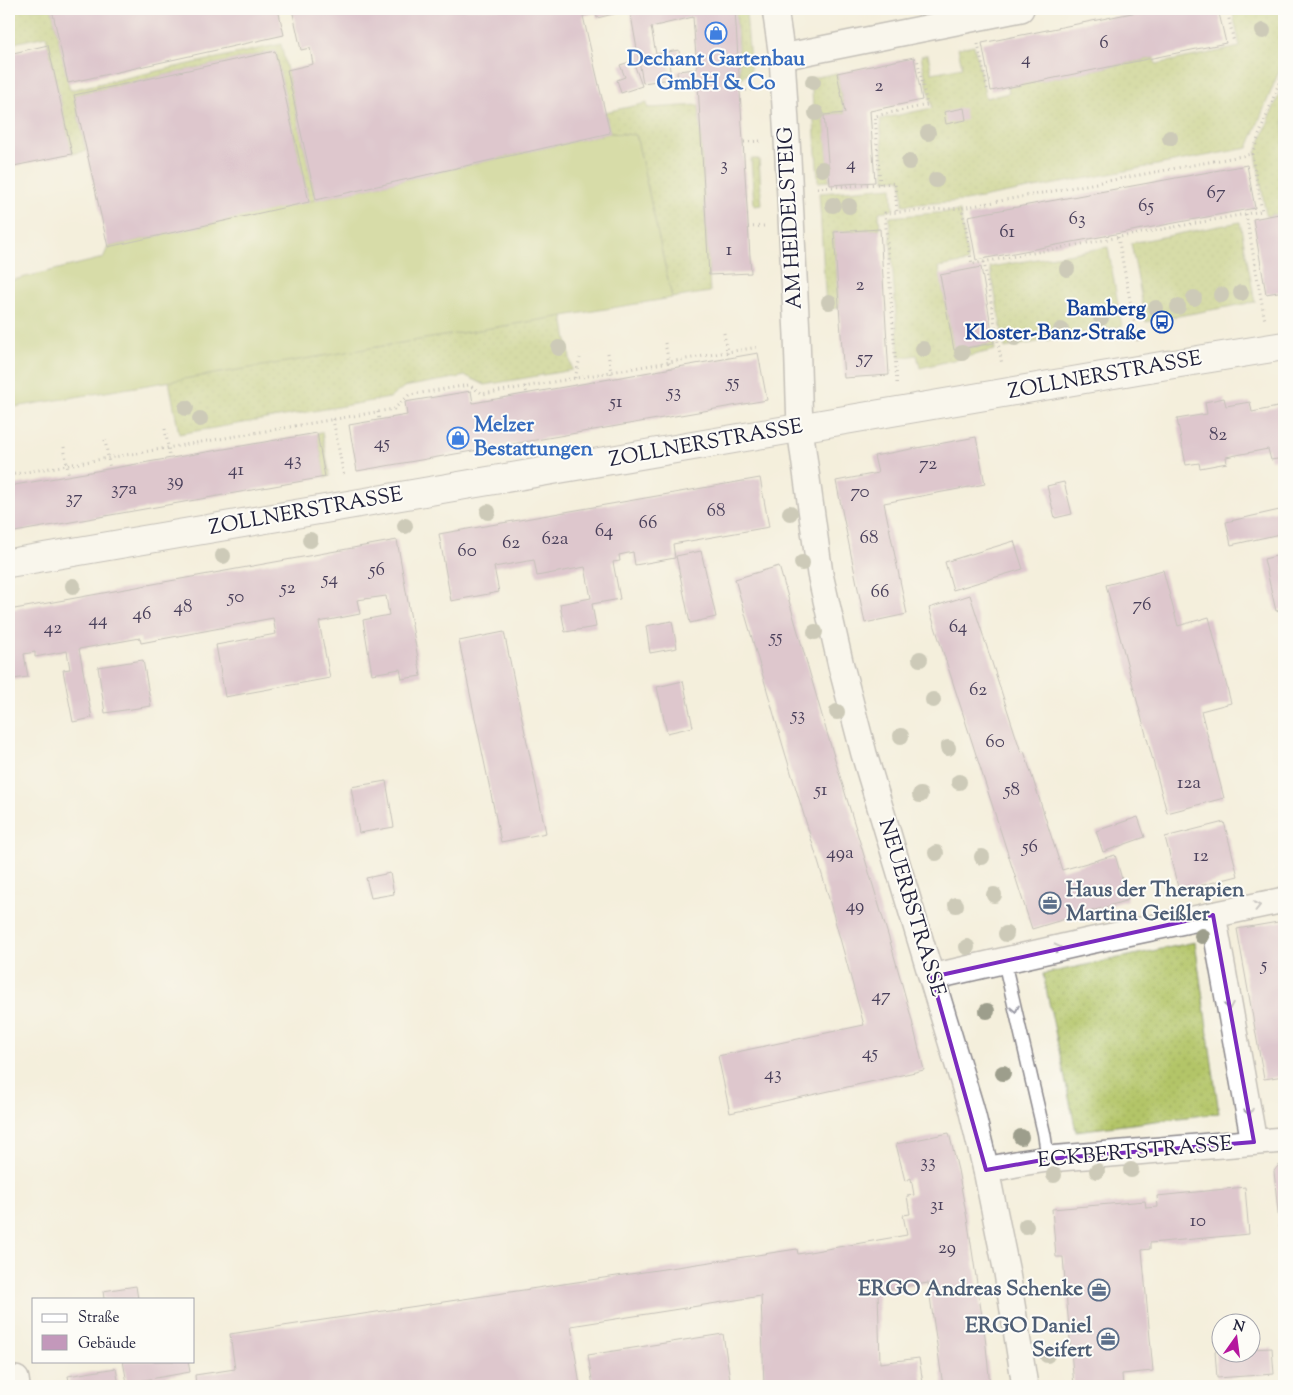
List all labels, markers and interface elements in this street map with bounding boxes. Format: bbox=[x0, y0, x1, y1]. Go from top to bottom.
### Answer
shop icon: Dechant Gartenbau GmbH & Co bbox=[704, 21, 728, 45]
house number: 6 bbox=[1099, 30, 1109, 57]
place label: Dechant Gartenbau GmbH & Co bbox=[627, 45, 806, 99]
house number: 4 bbox=[1021, 46, 1031, 73]
house number: 2 bbox=[875, 73, 884, 100]
street label: AM HEIDELSTEIG bbox=[771, 126, 811, 310]
house number: 4 bbox=[846, 151, 856, 178]
house number: 3 bbox=[720, 152, 728, 179]
house number: 67 bbox=[1207, 180, 1226, 207]
house number: 65 bbox=[1138, 193, 1154, 220]
house number: 63 bbox=[1068, 206, 1086, 233]
house number: 61 bbox=[999, 219, 1015, 246]
house number: 1 bbox=[726, 237, 733, 264]
house number: 2 bbox=[856, 272, 865, 299]
place label: Bamberg Kloster-Banz-Straße bbox=[965, 295, 1147, 349]
bus stop icon: Bamberg Kloster-Banz-Straße bbox=[1150, 310, 1174, 334]
street label: ZOLLNERSTRASSE bbox=[1006, 344, 1204, 408]
house number: 57 bbox=[856, 345, 873, 372]
house number: 55 bbox=[725, 369, 740, 396]
house number: 53 bbox=[666, 379, 681, 406]
house number: 51 bbox=[609, 389, 623, 416]
place label: Melzer Bestattungen bbox=[474, 411, 594, 465]
street label: ZOLLNERSTRASSE bbox=[607, 412, 805, 476]
house number: 82 bbox=[1209, 422, 1227, 449]
shop icon: Melzer Bestattungen bbox=[446, 426, 470, 450]
house number: 45 bbox=[374, 430, 391, 457]
house number: 43 bbox=[284, 447, 302, 474]
house number: 72 bbox=[919, 451, 937, 478]
house number: 41 bbox=[228, 457, 245, 484]
house number: 39 bbox=[167, 468, 183, 495]
house number: 37a bbox=[111, 476, 137, 503]
house number: 70 bbox=[850, 479, 870, 506]
street label: ZOLLNERSTRASSE bbox=[207, 480, 405, 544]
house number: 37 bbox=[65, 485, 83, 512]
house number: 68 bbox=[707, 498, 725, 525]
house number: 66 bbox=[639, 510, 657, 537]
house number: 64 bbox=[595, 518, 614, 545]
house number: 68 bbox=[860, 525, 878, 552]
house number: 62a bbox=[542, 526, 569, 553]
house number: 62 bbox=[502, 530, 520, 557]
house number: 60 bbox=[457, 538, 477, 565]
house number: 56 bbox=[368, 557, 385, 584]
house number: 54 bbox=[321, 566, 338, 593]
house number: 52 bbox=[279, 575, 296, 602]
house number: 66 bbox=[871, 579, 889, 606]
house number: 50 bbox=[227, 584, 244, 611]
house number: 76 bbox=[1133, 592, 1151, 619]
house number: 48 bbox=[173, 594, 193, 621]
house number: 46 bbox=[133, 601, 151, 628]
house number: 44 bbox=[88, 607, 108, 634]
house number: 64 bbox=[949, 614, 968, 641]
house number: 42 bbox=[44, 615, 62, 642]
house number: 55 bbox=[768, 624, 783, 651]
house number: 62 bbox=[969, 677, 987, 704]
house number: 53 bbox=[790, 702, 805, 729]
house number: 60 bbox=[985, 729, 1005, 756]
house number: 12a bbox=[1177, 770, 1201, 797]
house number: 51 bbox=[814, 777, 828, 804]
house number: 58 bbox=[1003, 777, 1020, 804]
street label: NEUERBSTRASSE bbox=[870, 815, 952, 1001]
house number: 56 bbox=[1021, 834, 1038, 861]
house number: 49a bbox=[826, 840, 854, 867]
house number: 12 bbox=[1193, 843, 1209, 870]
place label: Haus der Therapien Martina Geißler bbox=[1066, 876, 1245, 930]
office icon: Haus der Therapien Martina Geißler bbox=[1038, 891, 1062, 915]
house number: 49 bbox=[846, 893, 864, 920]
one-way arrow bbox=[1252, 901, 1261, 912]
one-way arrow bbox=[1054, 943, 1063, 954]
house number: 5 bbox=[1260, 952, 1268, 979]
house number: 47 bbox=[871, 983, 891, 1010]
one-way arrow bbox=[1224, 1001, 1234, 1010]
one-way arrow bbox=[1009, 1004, 1020, 1013]
house number: 45 bbox=[862, 1040, 879, 1067]
house number: 43 bbox=[764, 1061, 782, 1088]
one-way arrow bbox=[1243, 1108, 1253, 1117]
street label: ECKBERTSTRASSE bbox=[1036, 1130, 1234, 1176]
house number: 33 bbox=[920, 1149, 936, 1176]
house number: 31 bbox=[930, 1192, 945, 1219]
house number: 10 bbox=[1190, 1208, 1206, 1235]
house number: 29 bbox=[938, 1235, 956, 1262]
place label: ERGO Andreas Schenke bbox=[858, 1275, 1083, 1305]
office icon: ERGO Andreas Schenke bbox=[1087, 1278, 1111, 1302]
legend bbox=[32, 1298, 195, 1362]
text: Straße bbox=[78, 1308, 120, 1329]
place label: ERGO Daniel Seifert bbox=[965, 1312, 1093, 1366]
north arrow bbox=[1210, 1312, 1260, 1362]
text: N bbox=[1231, 1316, 1247, 1338]
office icon: ERGO Daniel Seifert bbox=[1096, 1327, 1120, 1351]
text: Gebäude bbox=[78, 1334, 136, 1355]

